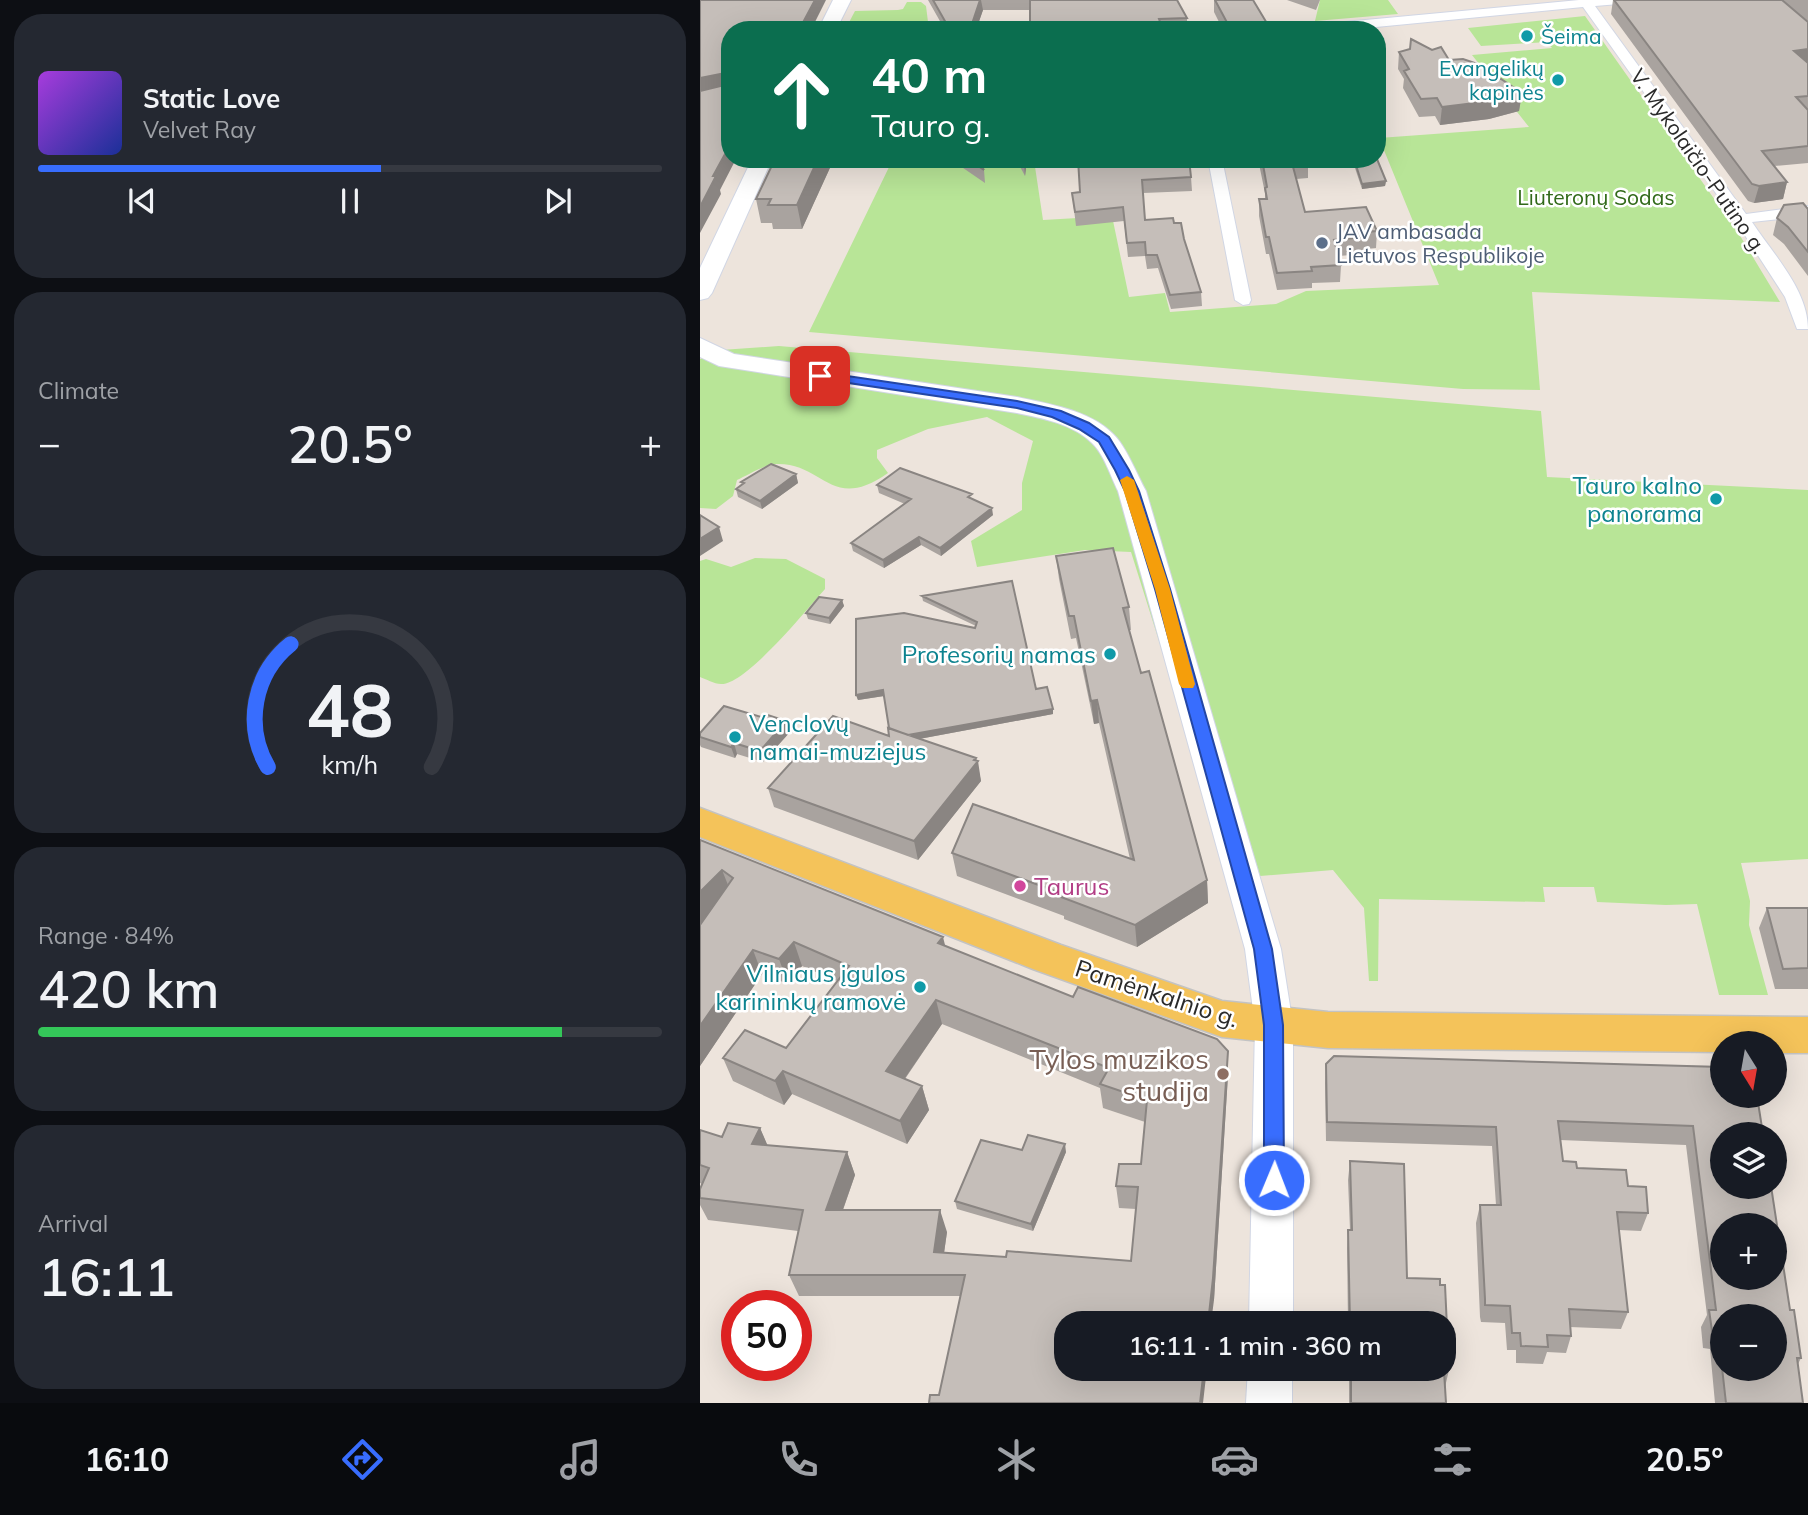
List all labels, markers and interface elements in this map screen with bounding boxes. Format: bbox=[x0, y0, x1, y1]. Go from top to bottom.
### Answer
place label: Šeima bbox=[1541, 23, 1602, 49]
marker: Šeima bbox=[1519, 28, 1535, 44]
text: 40 m bbox=[871, 44, 987, 105]
icon: ahead bbox=[756, 49, 847, 140]
place label: Evangelikų kapinės bbox=[1439, 55, 1544, 105]
street label: V. Mykolaičio-Putino g. bbox=[1625, 63, 1773, 259]
marker: Evangelikų kapinės bbox=[1550, 72, 1566, 88]
text: Static Love bbox=[143, 82, 280, 115]
text: Tauro g. bbox=[871, 105, 990, 145]
text: Velvet Ray bbox=[143, 115, 256, 144]
icon: previous bbox=[123, 182, 161, 220]
icon: pause bbox=[331, 182, 369, 220]
icon: next bbox=[539, 182, 577, 220]
park label: Liuteronų Sodas bbox=[1517, 184, 1675, 210]
place label: JAV ambasada Lietuvos Respublikoje bbox=[1336, 218, 1545, 268]
marker: JAV ambasada Lietuvos Respublikoje bbox=[1314, 235, 1330, 251]
pin bbox=[790, 346, 850, 406]
icon: arrive bbox=[801, 357, 839, 395]
text: Climate bbox=[38, 376, 119, 405]
text: 20.5° bbox=[287, 411, 413, 476]
text: − bbox=[38, 419, 61, 467]
text: + bbox=[639, 419, 662, 467]
place label: Tauro kalno panorama bbox=[1572, 470, 1702, 528]
marker: Tauro kalno panorama bbox=[1708, 491, 1724, 507]
place label: Profesorių namas bbox=[902, 639, 1096, 669]
marker: Profesorių namas bbox=[1102, 646, 1118, 662]
text: 48 bbox=[306, 665, 394, 756]
place label: Venclovų namai-muziejus bbox=[749, 708, 927, 766]
marker: Venclovų namai-muziejus bbox=[727, 729, 743, 745]
text: km/h bbox=[322, 749, 378, 780]
place label: Taurus bbox=[1034, 871, 1109, 901]
marker: Taurus bbox=[1012, 878, 1028, 894]
text: Range · 84% bbox=[38, 921, 174, 950]
street label: Pamėnkalnio g. bbox=[1072, 953, 1242, 1033]
text: 420 km bbox=[38, 956, 219, 1021]
place label: Vilniaus įgulos karininkų ramovė bbox=[715, 958, 906, 1016]
marker: Vilniaus įgulos karininkų ramovė bbox=[912, 979, 928, 995]
north arrow bbox=[1710, 1031, 1787, 1108]
map controls bbox=[1710, 1031, 1787, 1381]
place label: Tylos muzikos studija bbox=[1029, 1041, 1209, 1108]
marker: Tylos muzikos studija bbox=[1215, 1066, 1231, 1082]
button: layers bbox=[1710, 1122, 1787, 1199]
position arrow bbox=[1237, 1143, 1311, 1217]
text: Arrival bbox=[38, 1209, 108, 1238]
button: + bbox=[1710, 1213, 1787, 1290]
text: 16:11 bbox=[38, 1244, 175, 1309]
speed limit sign: 50 bbox=[721, 1290, 812, 1381]
button: − bbox=[1710, 1304, 1787, 1381]
text: 16:11 · 1 min · 360 m bbox=[1128, 1329, 1382, 1362]
icon: directions bbox=[338, 1435, 387, 1484]
icon: music bbox=[556, 1435, 605, 1484]
icon: phone bbox=[774, 1435, 823, 1484]
icon: climate bbox=[992, 1435, 1041, 1484]
icon: car bbox=[1210, 1435, 1259, 1484]
icon: filters bbox=[1428, 1435, 1477, 1484]
text: 16:10 bbox=[84, 1439, 169, 1479]
text: 20.5° bbox=[1646, 1439, 1723, 1479]

